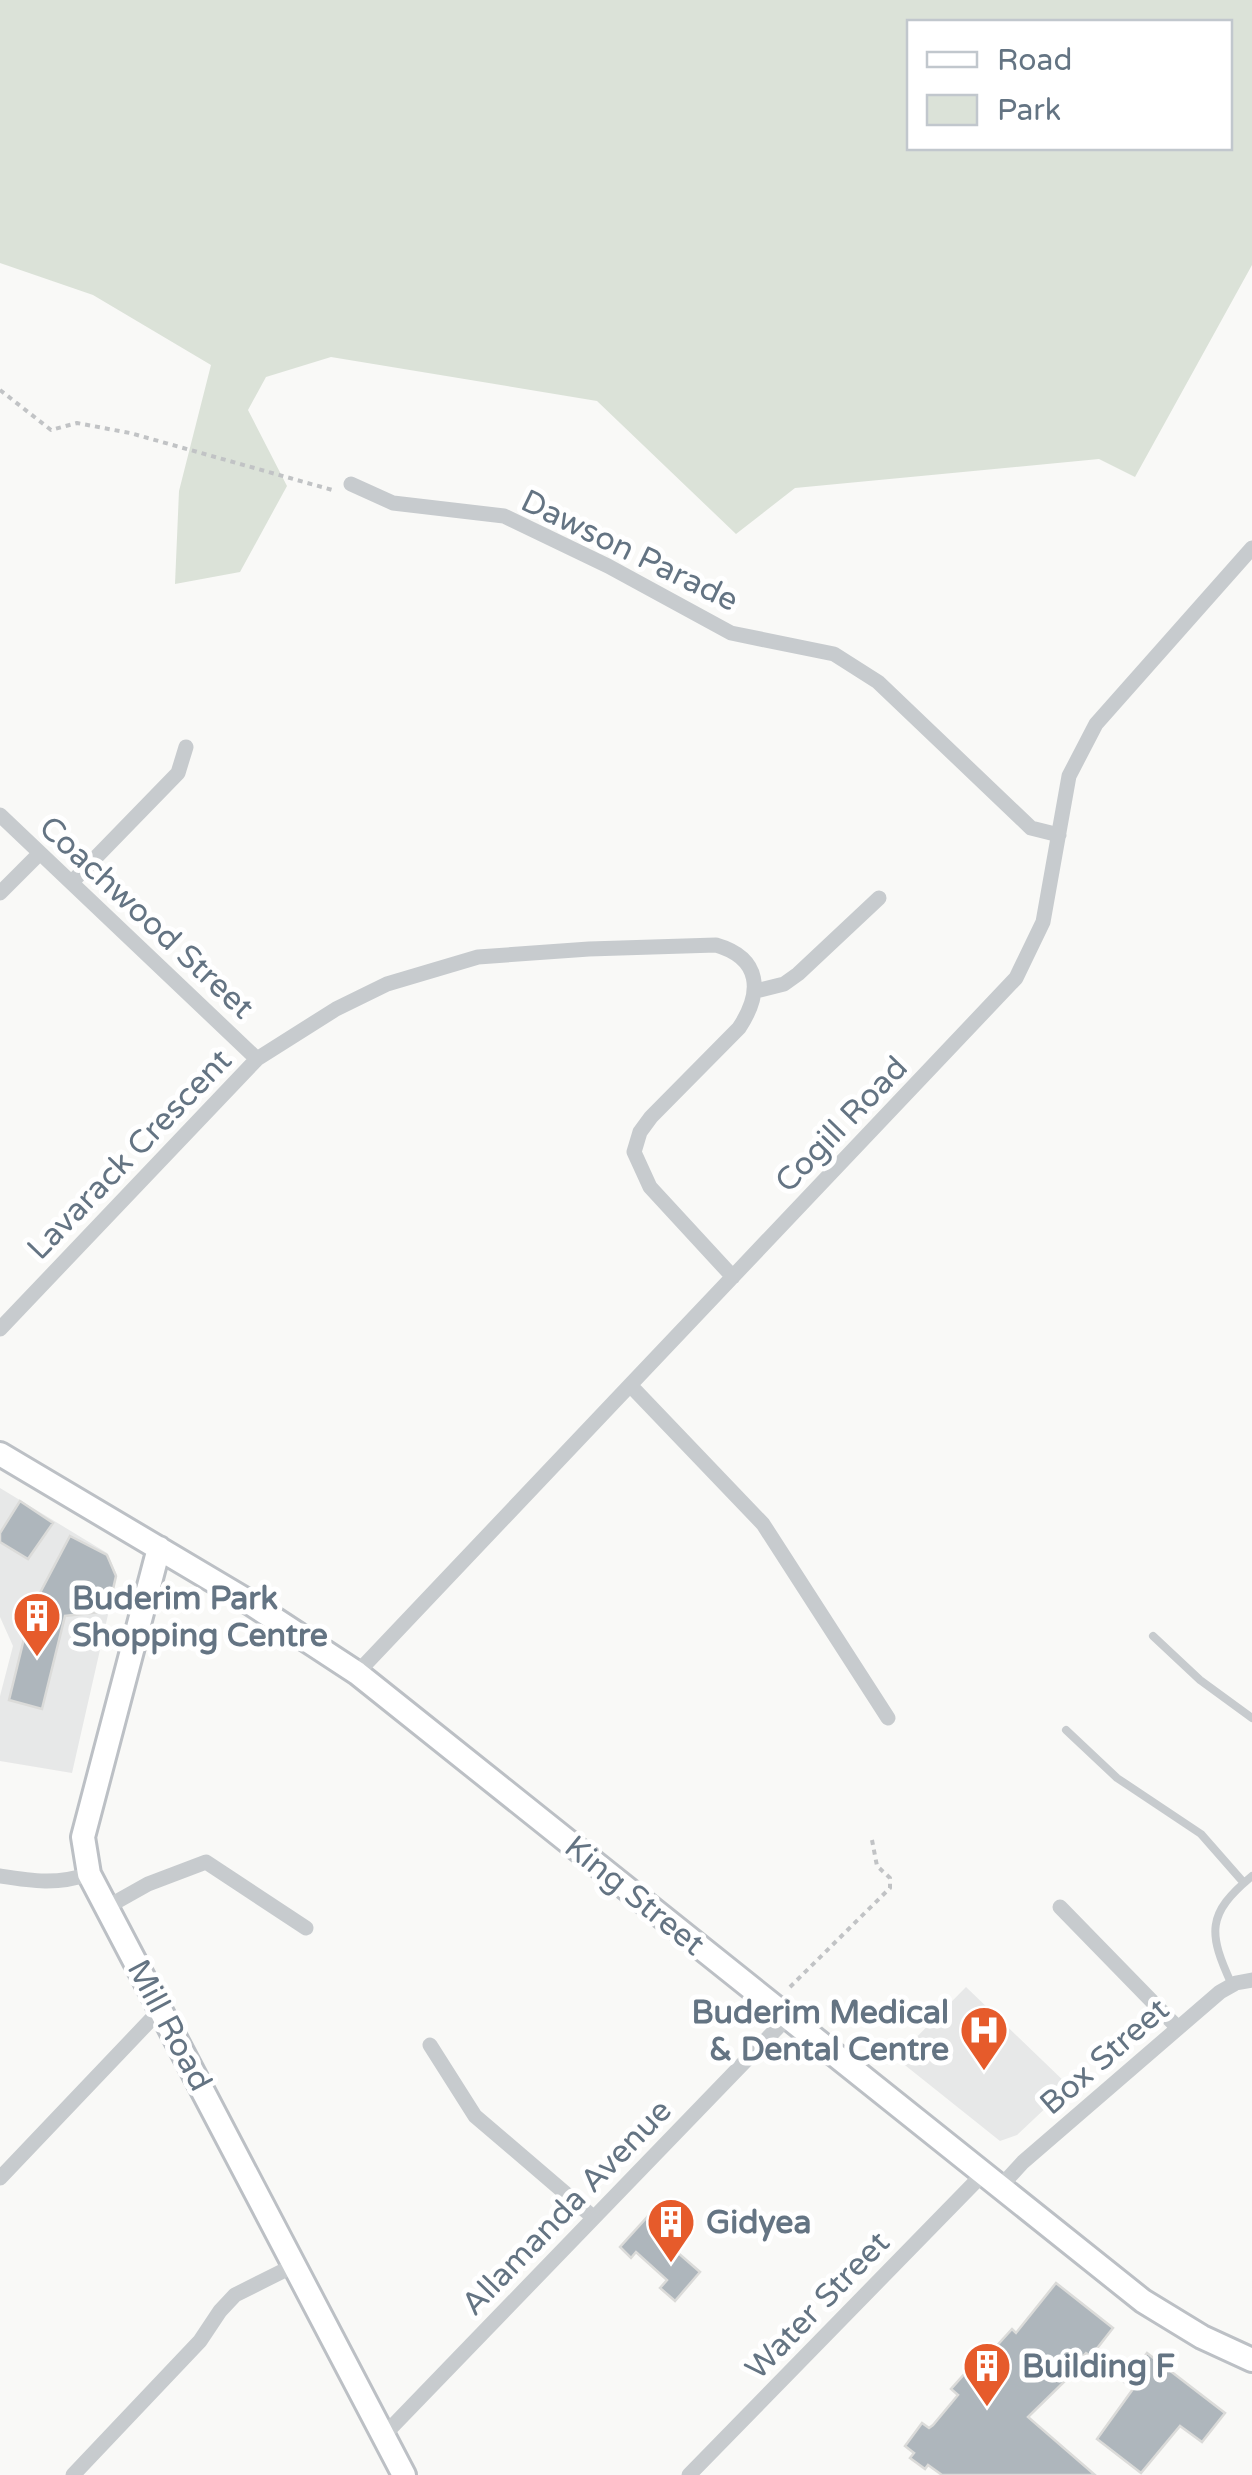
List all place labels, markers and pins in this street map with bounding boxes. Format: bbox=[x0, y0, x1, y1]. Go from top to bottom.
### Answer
place label: Buderim Park Shopping Centre bbox=[72, 1580, 328, 1655]
building icon: Buderim Park Shopping Centre bbox=[11, 1590, 63, 1658]
place label: Buderim Medical & Dental Centre bbox=[692, 1994, 949, 2069]
hospital icon: Buderim Medical & Dental Centre bbox=[958, 2004, 1010, 2072]
building icon: Gidyea bbox=[645, 2196, 697, 2264]
place label: Gidyea bbox=[706, 2204, 811, 2242]
building icon: Building F bbox=[961, 2340, 1013, 2408]
place label: Building F bbox=[1022, 2348, 1175, 2386]

